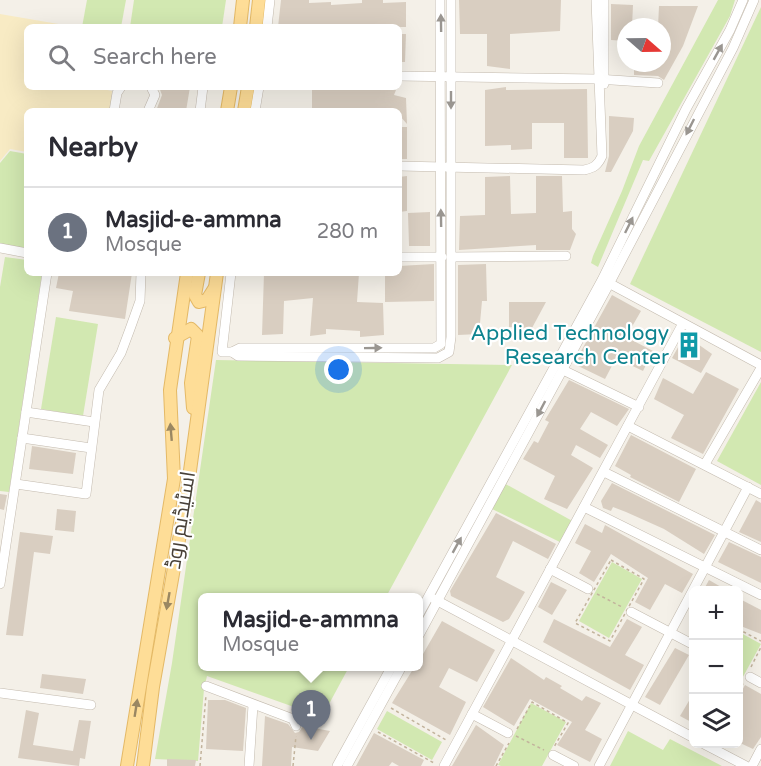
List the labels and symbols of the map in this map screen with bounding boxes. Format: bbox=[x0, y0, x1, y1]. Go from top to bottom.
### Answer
one-way arrow bbox=[436, 13, 445, 32]
north arrow bbox=[617, 18, 671, 72]
one-way arrow bbox=[713, 43, 723, 60]
one-way arrow bbox=[446, 91, 456, 110]
one-way arrow bbox=[685, 118, 694, 135]
one-way arrow bbox=[437, 208, 446, 227]
one-way arrow bbox=[624, 217, 633, 234]
place label: Applied Technology Research Center bbox=[471, 321, 669, 370]
building icon: Applied Technology Research Center bbox=[674, 330, 704, 360]
one-way arrow bbox=[364, 343, 383, 353]
your location bbox=[324, 355, 353, 384]
one-way arrow bbox=[536, 401, 546, 418]
one-way arrow bbox=[166, 423, 176, 442]
street label: اسٹیڈیم روڈ bbox=[161, 469, 202, 571]
one-way arrow bbox=[451, 537, 462, 553]
one-way arrow bbox=[163, 591, 172, 610]
pin: 1 bbox=[292, 690, 330, 740]
one-way arrow bbox=[131, 699, 140, 718]

